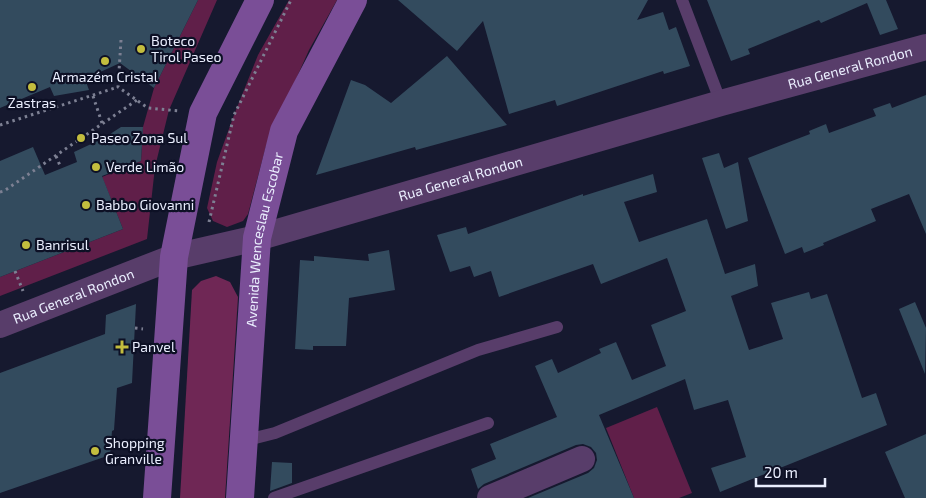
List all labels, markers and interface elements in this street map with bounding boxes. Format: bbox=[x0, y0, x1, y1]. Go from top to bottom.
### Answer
place label: Boteco Tirol Paseo bbox=[151, 32, 221, 65]
street label: Rua General Rondon bbox=[786, 42, 914, 92]
marker: Boteco Tirol Paseo bbox=[135, 43, 147, 55]
marker: Armazém Cristal bbox=[99, 55, 111, 67]
place label: Armazém Cristal bbox=[52, 68, 159, 85]
marker: Zastras bbox=[26, 81, 38, 93]
place label: Zastras bbox=[8, 94, 56, 111]
place label: Paseo Zona Sul bbox=[91, 129, 188, 146]
marker: Paseo Zona Sul bbox=[75, 132, 87, 144]
street label: Avenida Wenceslau Escobar bbox=[242, 150, 286, 328]
street label: Rua General Rondon bbox=[396, 152, 525, 204]
place label: Verde Limão bbox=[106, 158, 184, 175]
marker: Verde Limão bbox=[90, 161, 102, 173]
place label: Babbo Giovanni bbox=[96, 196, 194, 213]
marker: Babbo Giovanni bbox=[80, 199, 92, 211]
place label: Banrisul bbox=[36, 236, 90, 253]
marker: Banrisul bbox=[20, 239, 32, 251]
street label: Rua General Rondon bbox=[10, 264, 136, 327]
place label: Panvel bbox=[132, 338, 176, 355]
marker: Panvel bbox=[116, 341, 128, 353]
place label: Shopping Granville bbox=[105, 434, 165, 467]
marker: Shopping Granville bbox=[89, 445, 101, 457]
scale bar bbox=[756, 456, 825, 488]
text: 20 m bbox=[764, 463, 798, 481]

